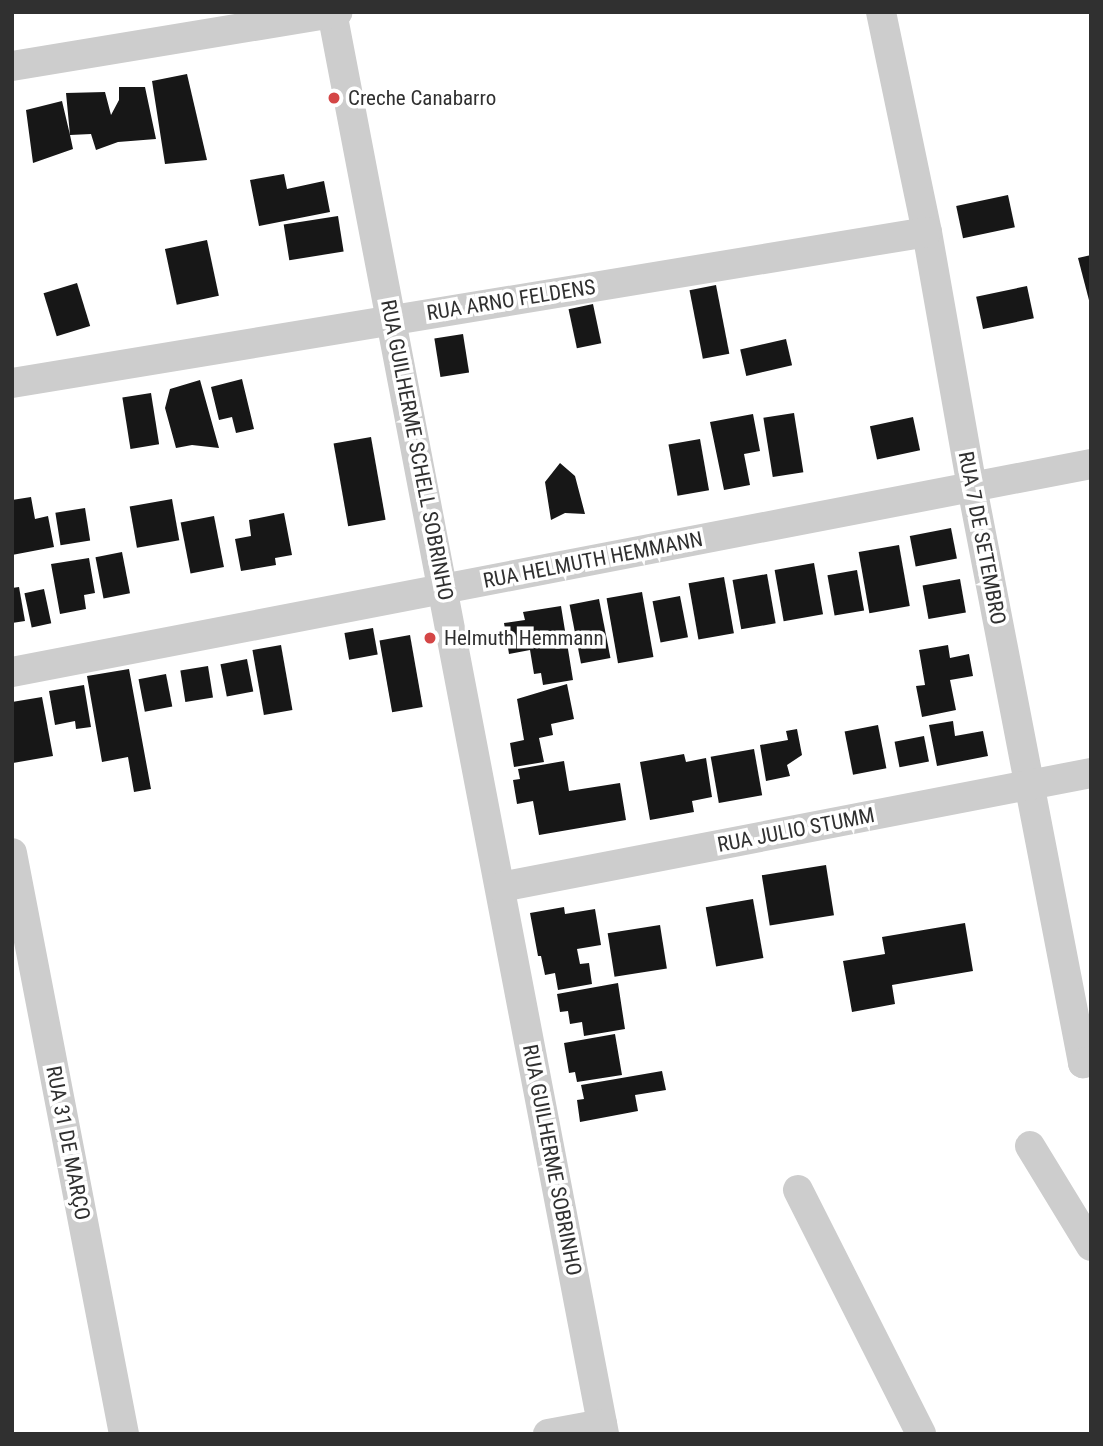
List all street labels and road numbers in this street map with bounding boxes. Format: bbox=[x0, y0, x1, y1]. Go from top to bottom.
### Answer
street label: RUA ARNO FELDENS bbox=[425, 274, 597, 326]
street label: RUA GUILHERME SCHELL SOBRINHO bbox=[375, 297, 459, 603]
street label: RUA 7 DE SETEMBRO bbox=[953, 449, 1011, 627]
street label: RUA HELMUTH HEMMANN bbox=[481, 526, 705, 594]
street label: RUA JULIO STUMM bbox=[715, 802, 877, 858]
street label: RUA GUILHERME SOBRINHO bbox=[517, 1042, 587, 1278]
street label: RUA 31 DE MARÇO bbox=[41, 1064, 95, 1222]

